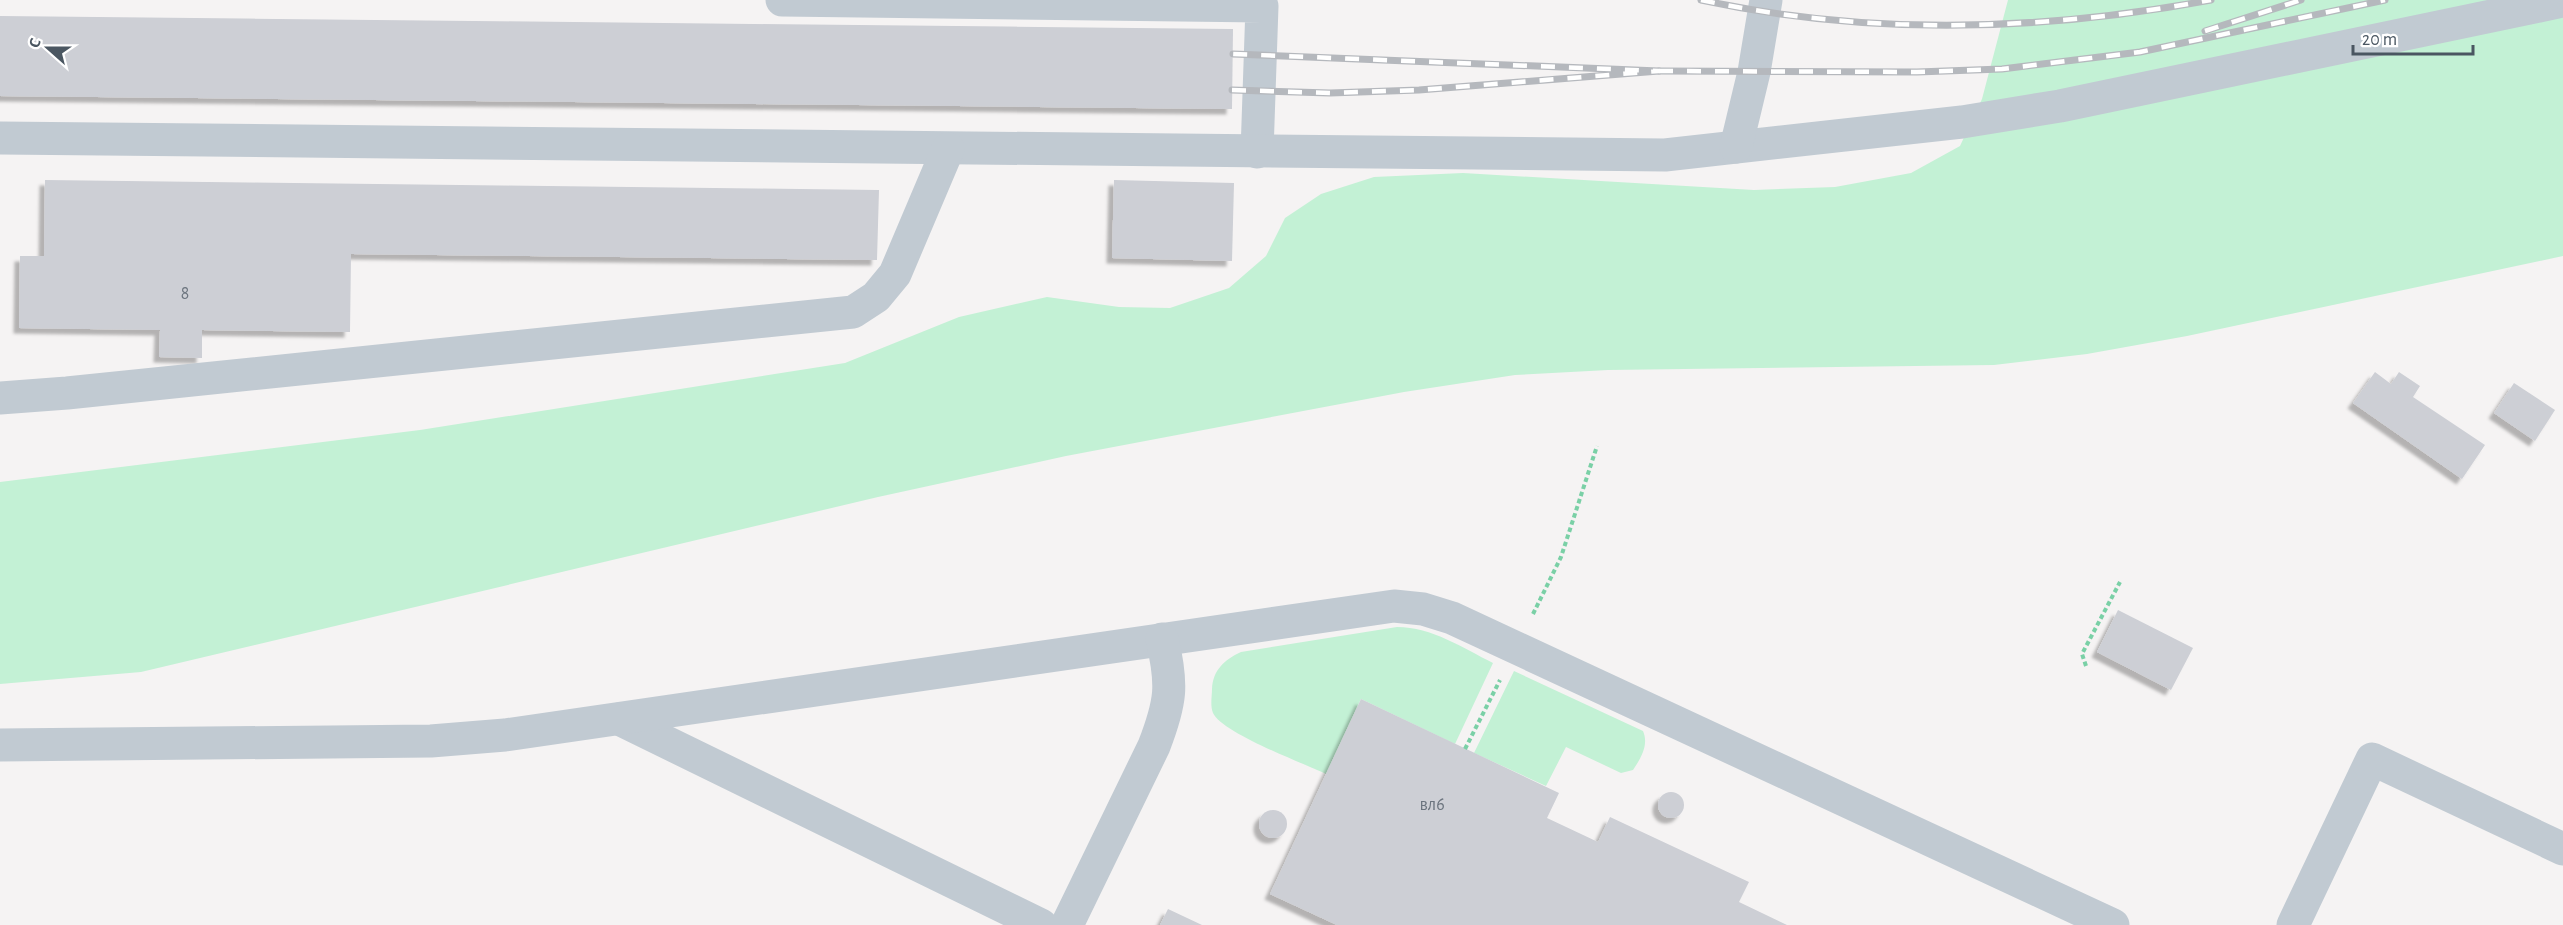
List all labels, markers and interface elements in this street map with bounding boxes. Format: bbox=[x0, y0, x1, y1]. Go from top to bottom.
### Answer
north arrow bbox=[18, 18, 78, 78]
scale bar bbox=[2353, 18, 2473, 56]
text: 20 m bbox=[2362, 31, 2397, 49]
text: С bbox=[26, 36, 44, 50]
house number: 8 bbox=[181, 285, 189, 303]
house number: вл6 bbox=[1419, 796, 1445, 814]

